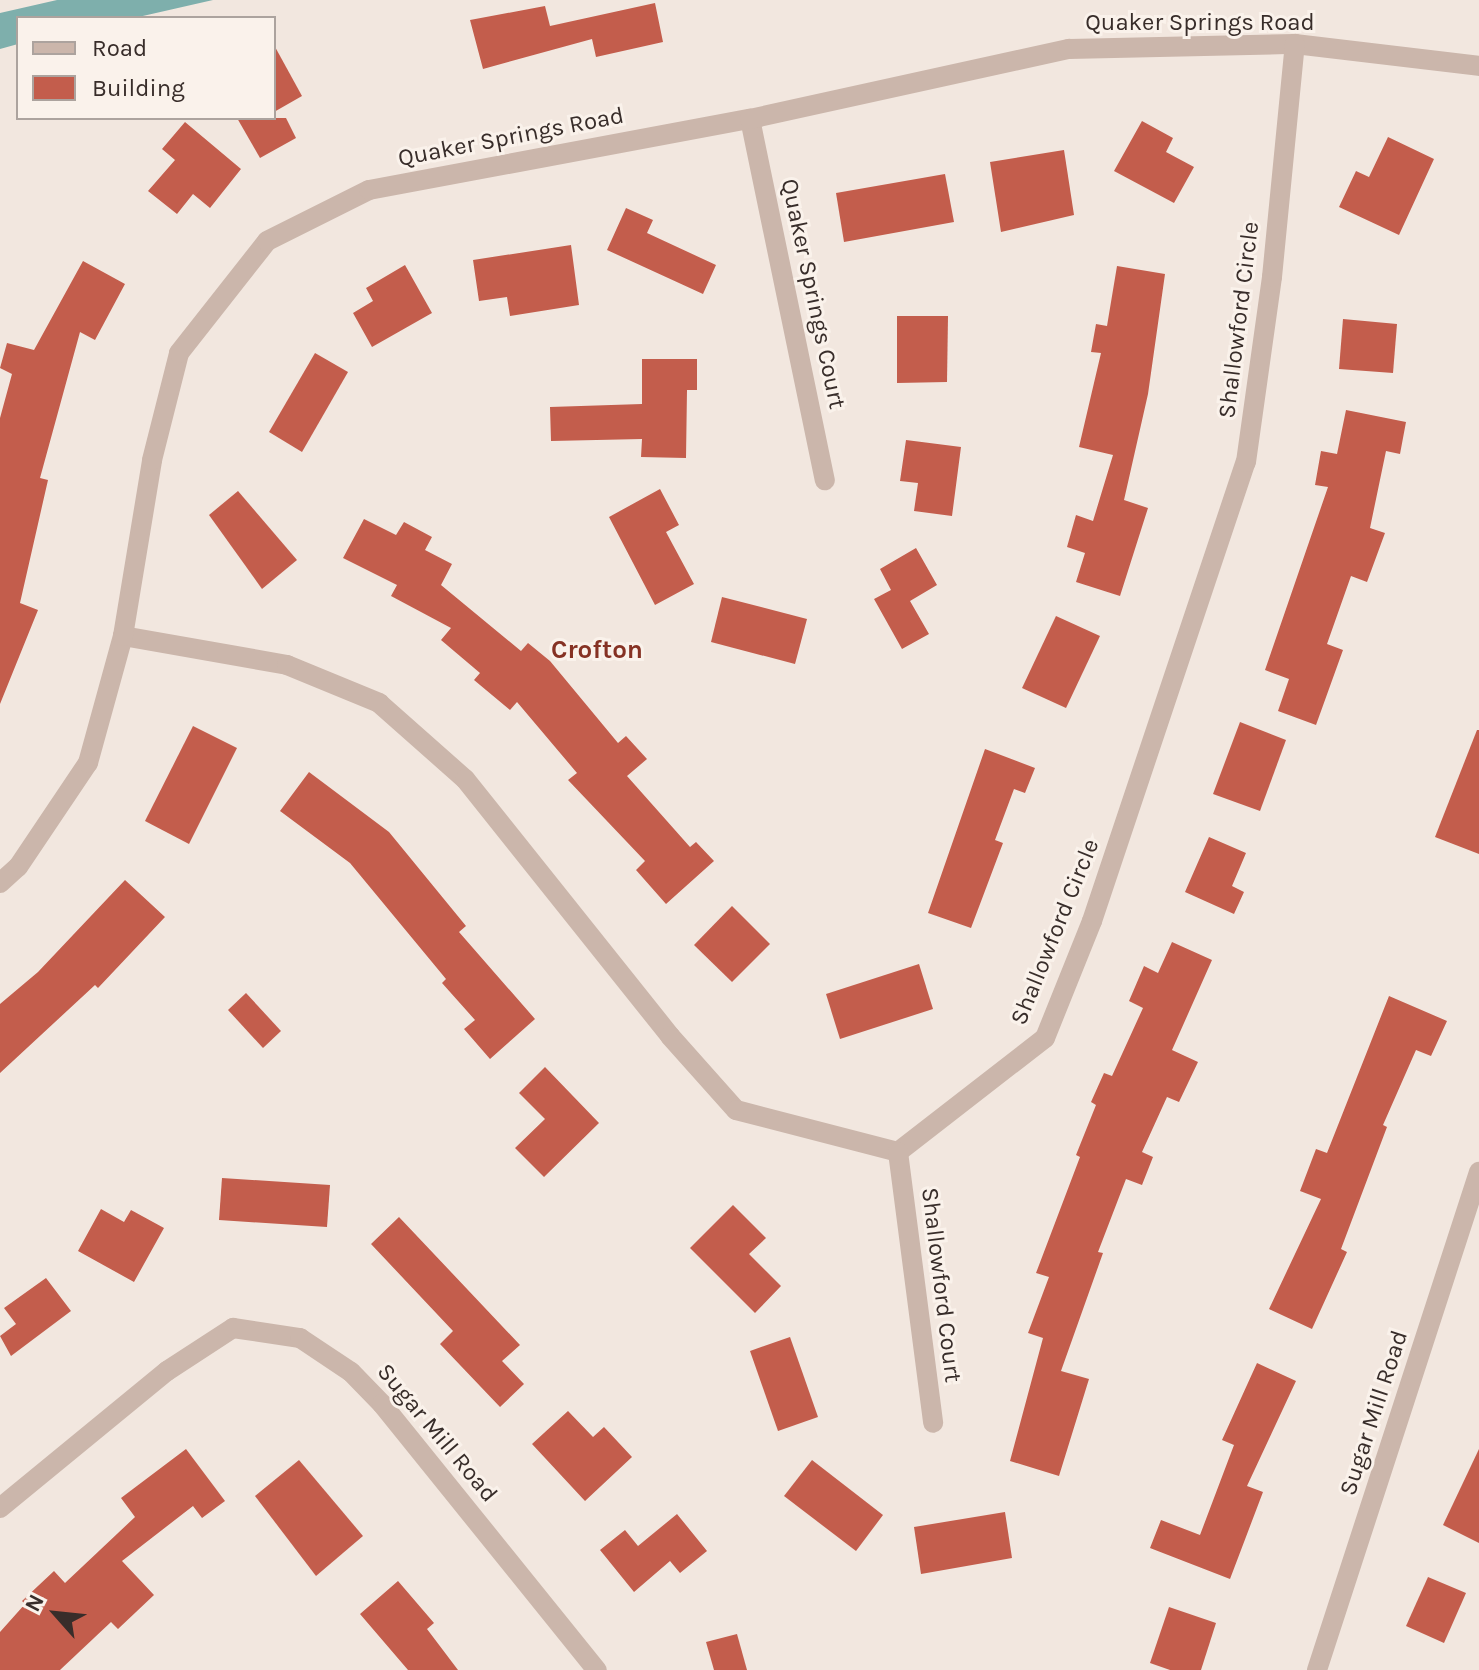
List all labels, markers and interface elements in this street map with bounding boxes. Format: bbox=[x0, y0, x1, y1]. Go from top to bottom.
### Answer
street label: Quaker Springs Road bbox=[1085, 9, 1315, 37]
legend bbox=[16, 16, 276, 120]
text: Road bbox=[92, 34, 147, 62]
text: Building bbox=[92, 74, 185, 102]
street label: Quaker Springs Road bbox=[396, 101, 626, 173]
street label: Quaker Springs Court bbox=[775, 176, 851, 412]
street label: Shallowford Circle bbox=[1213, 220, 1265, 420]
district label: Crofton bbox=[551, 634, 643, 666]
street label: Shallowford Circle bbox=[1005, 835, 1105, 1029]
street label: Shallowford Court bbox=[915, 1186, 967, 1384]
street label: Sugar Mill Road bbox=[1334, 1327, 1414, 1499]
street label: Sugar Mill Road bbox=[371, 1358, 503, 1508]
north arrow bbox=[16, 1574, 96, 1654]
text: N bbox=[19, 1590, 50, 1616]

